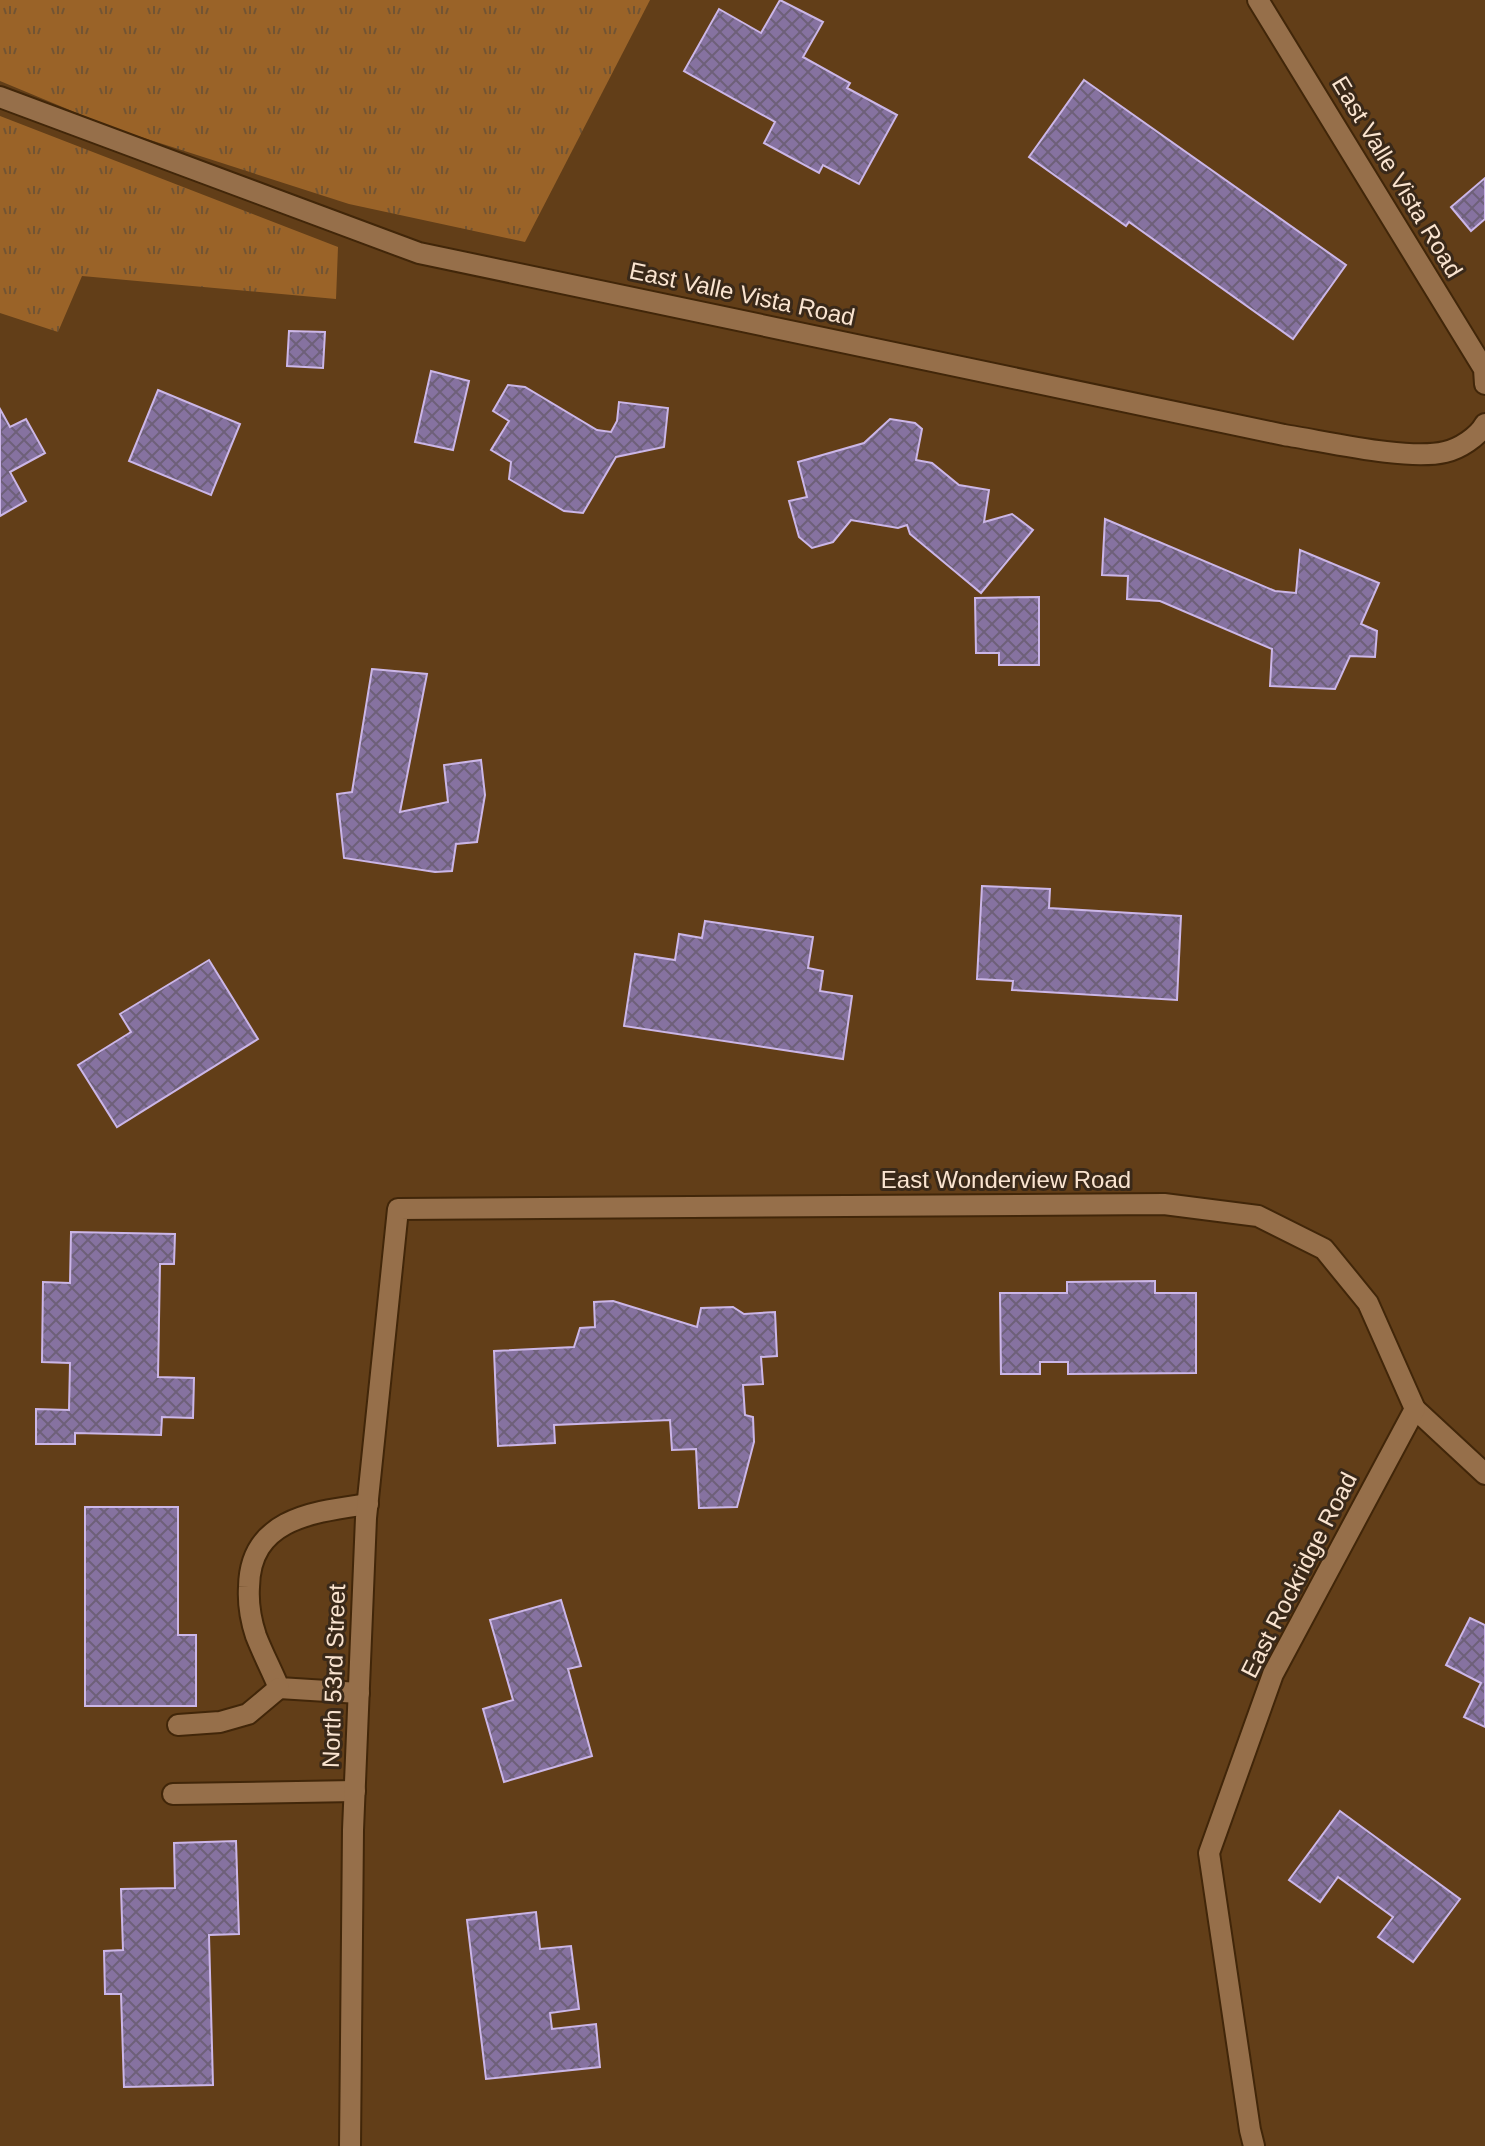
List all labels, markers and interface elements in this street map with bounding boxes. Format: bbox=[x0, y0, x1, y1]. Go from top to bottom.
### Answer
street label: East Valle Vista Road bbox=[1327, 71, 1468, 282]
street label: East Valle Vista Road bbox=[627, 256, 857, 331]
street label: East Wonderview Road bbox=[881, 1166, 1131, 1193]
street label: East Rockridge Road bbox=[1235, 1468, 1362, 1682]
street label: North 53rd Street bbox=[317, 1583, 350, 1768]

